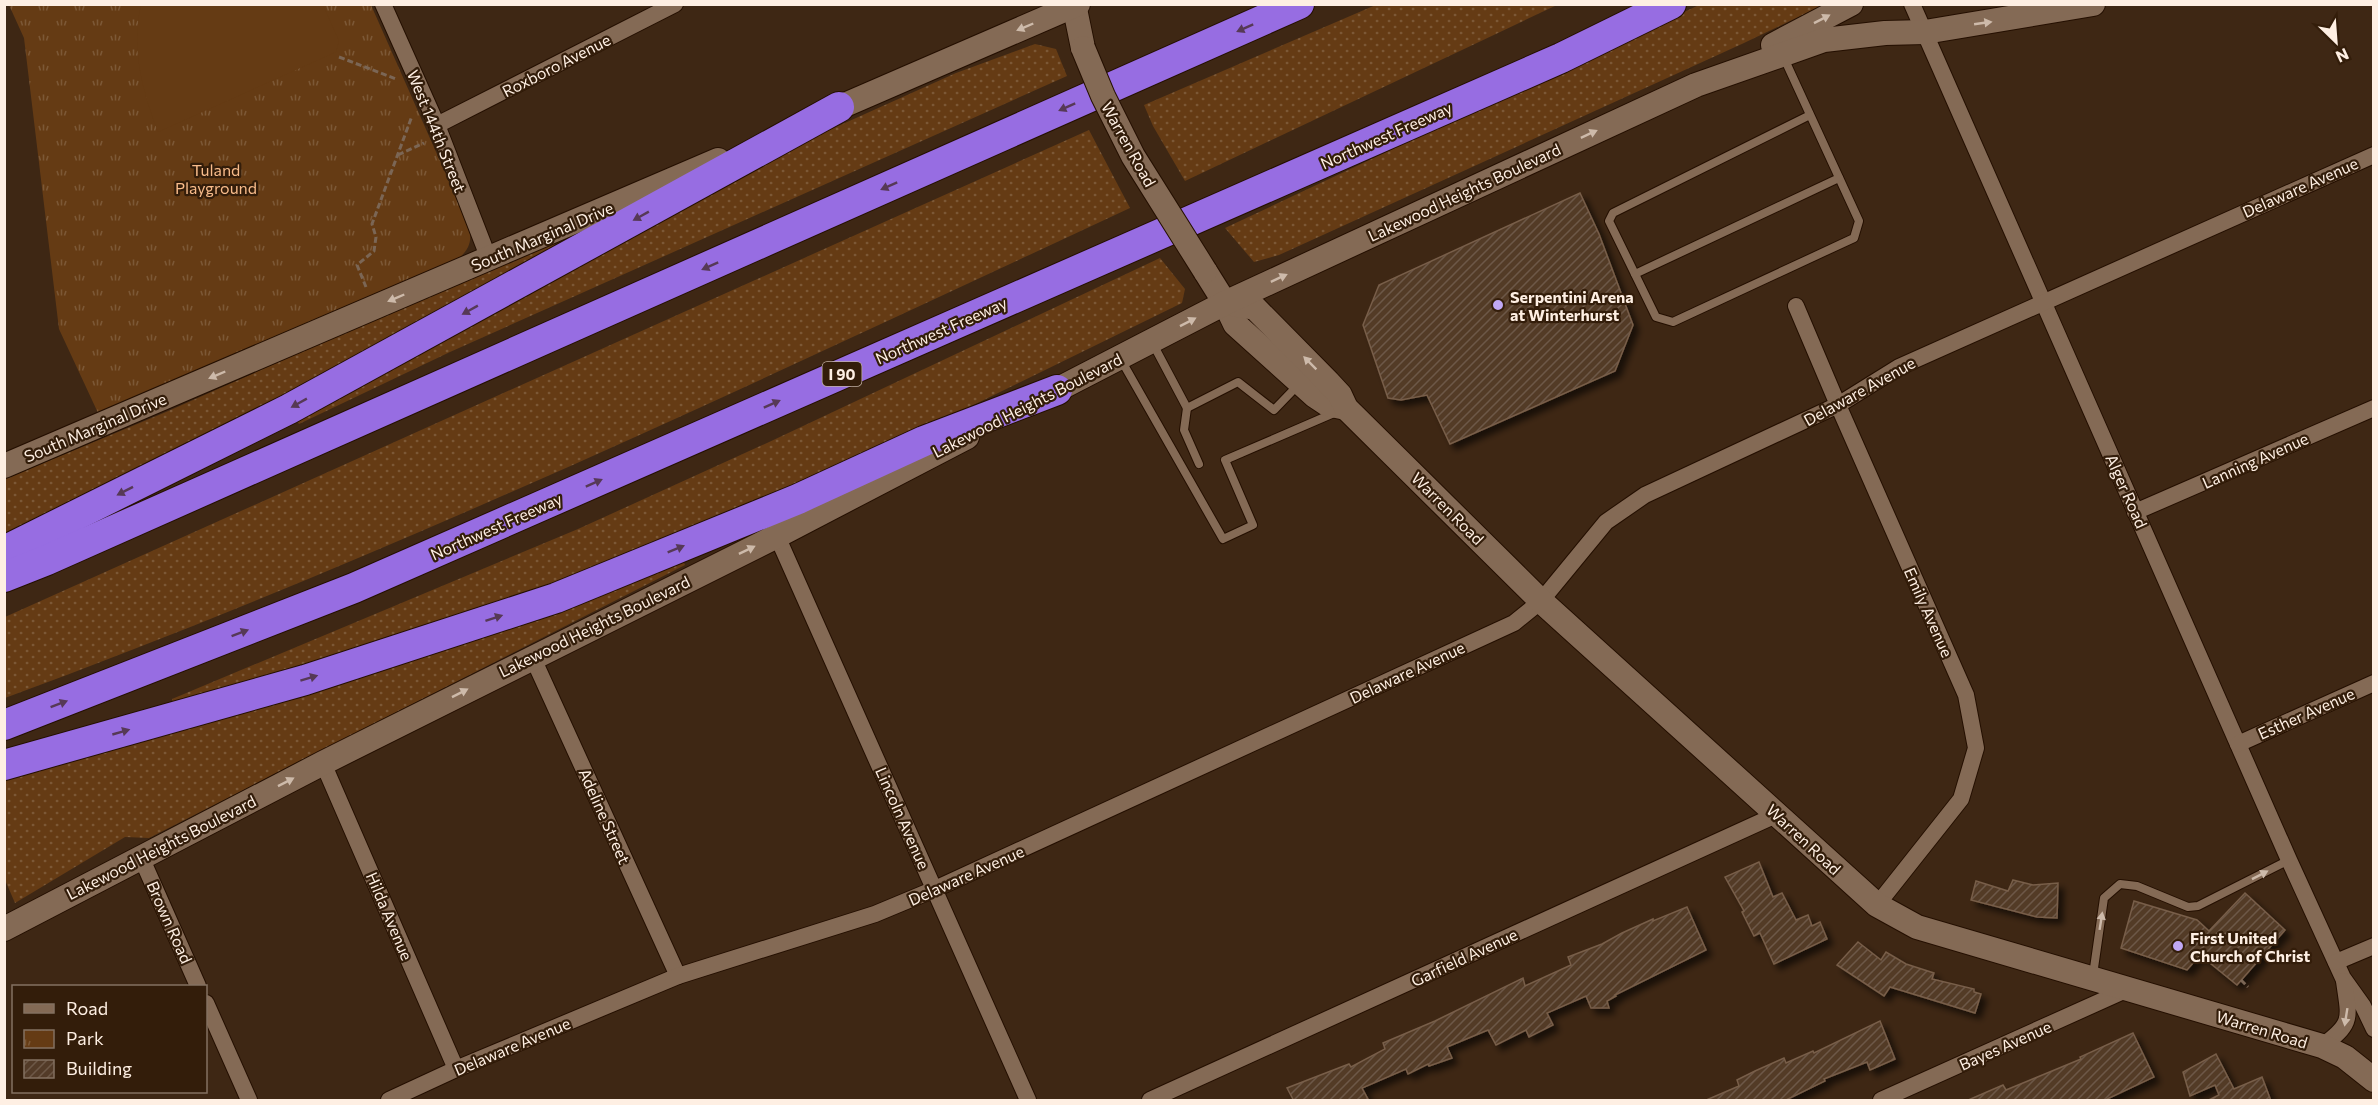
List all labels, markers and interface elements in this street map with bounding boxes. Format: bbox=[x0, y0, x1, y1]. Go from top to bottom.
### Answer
north arrow bbox=[2306, 12, 2366, 72]
one-way arrow bbox=[1814, 15, 1831, 24]
one-way arrow bbox=[1973, 19, 1992, 28]
one-way arrow bbox=[1015, 22, 1033, 32]
one-way arrow bbox=[1236, 24, 1254, 33]
street label: Roxboro Avenue bbox=[499, 30, 613, 100]
text: N bbox=[2333, 45, 2352, 67]
street label: West 144th Street bbox=[404, 67, 470, 195]
street label: Northwest Freeway bbox=[1317, 97, 1455, 173]
street label: Warren Road bbox=[1098, 98, 1160, 190]
one-way arrow bbox=[1058, 103, 1075, 112]
one-way arrow bbox=[1580, 130, 1597, 139]
street label: Lakewood Heights Boulevard bbox=[1365, 139, 1563, 245]
street label: Delaware Avenue bbox=[2239, 153, 2361, 221]
park label: Tuland Playground bbox=[175, 160, 257, 197]
one-way arrow bbox=[880, 182, 897, 191]
street label: South Marginal Drive bbox=[468, 197, 616, 275]
one-way arrow bbox=[632, 211, 649, 221]
one-way arrow bbox=[702, 261, 719, 270]
one-way arrow bbox=[1270, 273, 1288, 283]
place label: Serpentini Arena at Winterhurst bbox=[1510, 287, 1634, 324]
street label: Northwest Freeway bbox=[872, 292, 1010, 368]
one-way arrow bbox=[387, 293, 405, 303]
marker: Serpentini Arena at Winterhurst bbox=[1491, 298, 1505, 312]
one-way arrow bbox=[461, 305, 478, 315]
one-way arrow bbox=[1180, 317, 1197, 327]
street label: Lakewood Heights Boulevard bbox=[929, 349, 1125, 461]
street label: Delaware Avenue bbox=[1800, 353, 1918, 429]
one-way arrow bbox=[1302, 356, 1317, 370]
road number: I 90 bbox=[822, 362, 862, 386]
one-way arrow bbox=[208, 370, 226, 380]
street label: South Marginal Drive bbox=[21, 388, 169, 466]
one-way arrow bbox=[290, 398, 307, 408]
one-way arrow bbox=[764, 399, 782, 409]
street label: Lanning Avenue bbox=[2199, 428, 2311, 492]
street label: Alger Road bbox=[2102, 451, 2152, 531]
street label: Warren Road bbox=[1408, 468, 1488, 548]
one-way arrow bbox=[585, 478, 602, 487]
one-way arrow bbox=[116, 486, 133, 496]
street label: Northwest Freeway bbox=[427, 488, 565, 564]
one-way arrow bbox=[668, 544, 686, 554]
one-way arrow bbox=[738, 546, 755, 555]
street label: Emily Avenue bbox=[1901, 564, 1957, 660]
street label: Lakewood Heights Boulevard bbox=[495, 571, 693, 681]
one-way arrow bbox=[485, 613, 503, 623]
one-way arrow bbox=[232, 627, 250, 637]
street label: Delaware Avenue bbox=[1347, 637, 1467, 707]
one-way arrow bbox=[300, 673, 318, 682]
street label: Esther Avenue bbox=[2255, 683, 2357, 743]
one-way arrow bbox=[451, 689, 468, 698]
one-way arrow bbox=[50, 699, 68, 708]
one-way arrow bbox=[112, 727, 130, 736]
street label: Lincoln Avenue bbox=[872, 764, 934, 872]
street label: Adeline Street bbox=[575, 765, 635, 867]
one-way arrow bbox=[278, 777, 295, 787]
street label: Lakewood Heights Boulevard bbox=[63, 791, 259, 903]
street label: Warren Road bbox=[1763, 800, 1845, 878]
street label: Delaware Avenue bbox=[905, 841, 1027, 909]
street label: Hilda Avenue bbox=[363, 869, 417, 963]
one-way arrow bbox=[2251, 870, 2268, 880]
street label: Brown Road bbox=[143, 878, 197, 966]
one-way arrow bbox=[2097, 911, 2106, 930]
street label: Garfield Avenue bbox=[1408, 924, 1520, 990]
place label: First United Church of Christ bbox=[2190, 928, 2310, 965]
marker: First United Church of Christ bbox=[2171, 939, 2185, 953]
legend bbox=[12, 985, 207, 1093]
text: Road bbox=[66, 997, 108, 1019]
street label: Warren Road bbox=[2214, 1006, 2310, 1052]
one-way arrow bbox=[2341, 1008, 2350, 1027]
street label: Delaware Avenue bbox=[451, 1013, 573, 1079]
street label: Bayes Avenue bbox=[1956, 1016, 2054, 1074]
text: Park bbox=[66, 1027, 104, 1049]
text: Building bbox=[66, 1057, 132, 1079]

